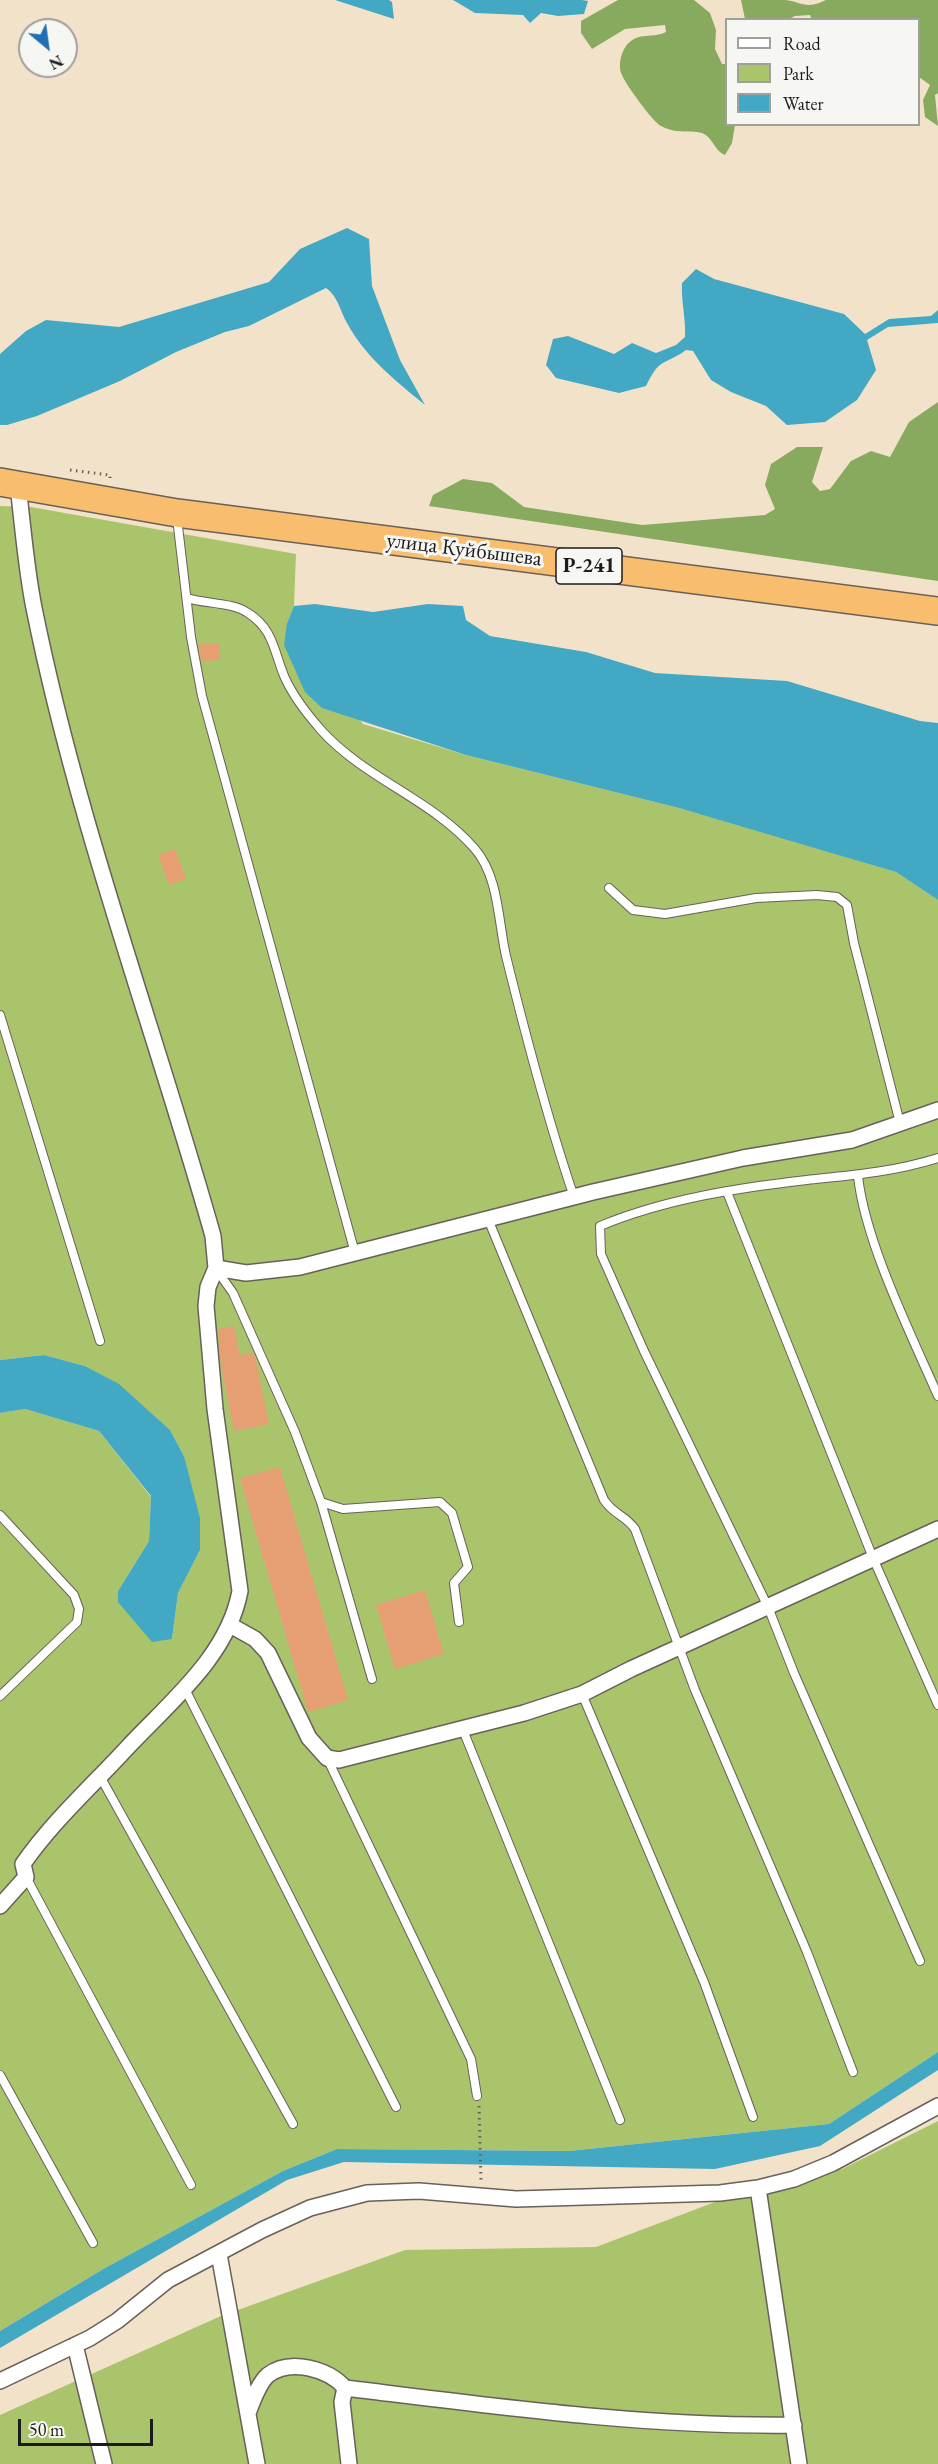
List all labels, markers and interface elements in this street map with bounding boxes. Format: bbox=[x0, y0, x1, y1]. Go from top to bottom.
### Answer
north arrow bbox=[18, 18, 78, 78]
legend bbox=[725, 18, 920, 126]
text: Road bbox=[783, 32, 821, 55]
text: N bbox=[45, 50, 67, 75]
text: Park bbox=[783, 62, 814, 85]
text: Water bbox=[783, 92, 824, 115]
street label: улица Куйбышева bbox=[385, 527, 543, 573]
road number: Р-241 bbox=[556, 548, 622, 584]
scale bar bbox=[21, 2407, 156, 2445]
text: 50 m bbox=[29, 2418, 64, 2441]

